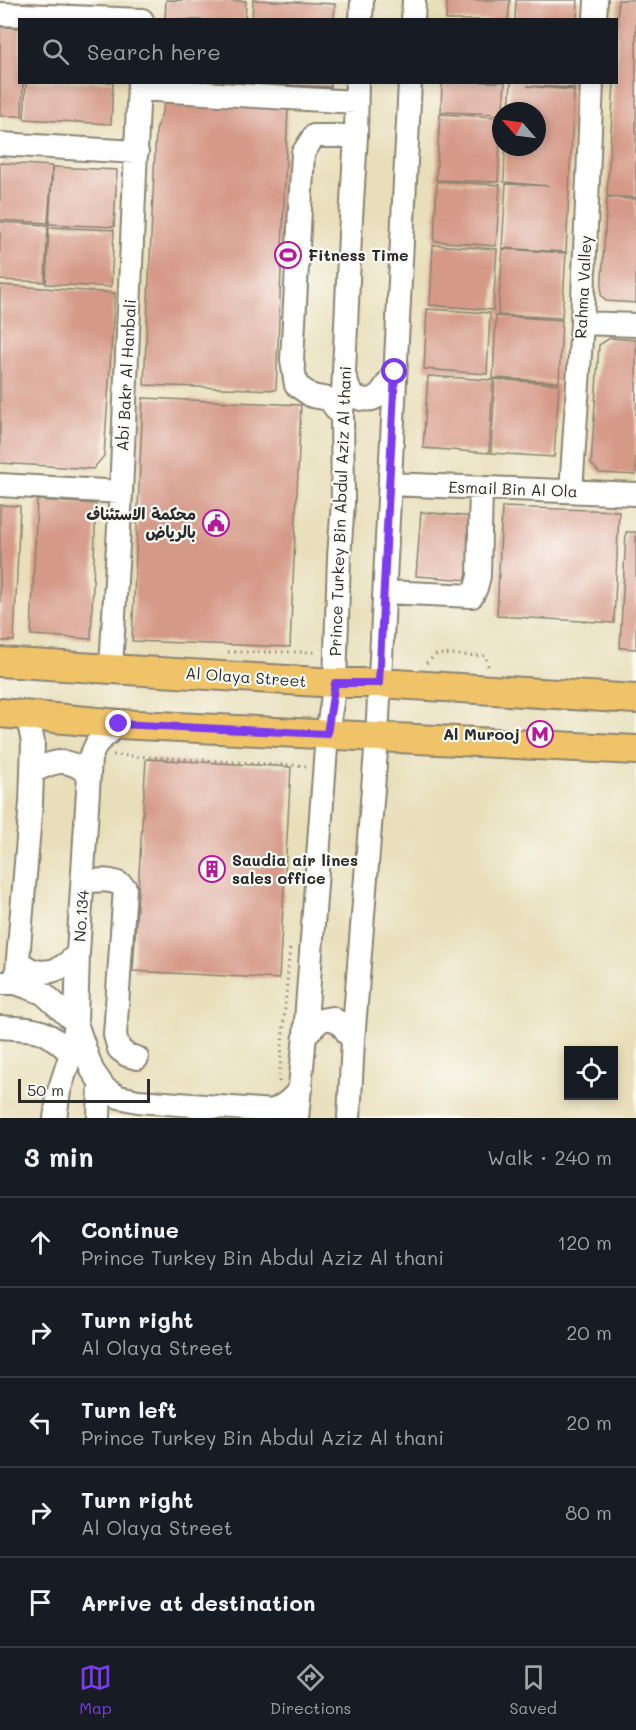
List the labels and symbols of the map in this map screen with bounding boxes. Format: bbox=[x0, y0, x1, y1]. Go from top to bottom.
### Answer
north arrow bbox=[492, 102, 546, 156]
street label: Rahma Valley bbox=[569, 235, 596, 339]
sports icon: Fitness Time bbox=[273, 240, 303, 270]
place label: Fitness Time bbox=[308, 244, 408, 265]
street label: Abi Bakr Al Hanbali bbox=[111, 298, 140, 452]
route start bbox=[381, 358, 407, 384]
street label: Prince Turkey Bin Abdul Aziz Al thani bbox=[324, 365, 355, 657]
street label: Esmail Bin Al Ola bbox=[448, 476, 578, 501]
place label: محكمة الاستئناف بالرياض bbox=[86, 503, 196, 542]
public building icon: محكمة الاستئناف بالرياض bbox=[201, 508, 231, 538]
street label: Al Olaya Street bbox=[185, 662, 307, 691]
route end bbox=[105, 710, 131, 736]
metro station icon: Al Murooj bbox=[525, 719, 555, 749]
place label: Al Murooj bbox=[443, 723, 520, 744]
place label: Saudia air lines sales office bbox=[232, 849, 358, 888]
building icon: Saudia air lines sales office bbox=[197, 854, 227, 884]
street label: No.134 bbox=[68, 889, 93, 943]
scale bar bbox=[18, 1076, 150, 1104]

